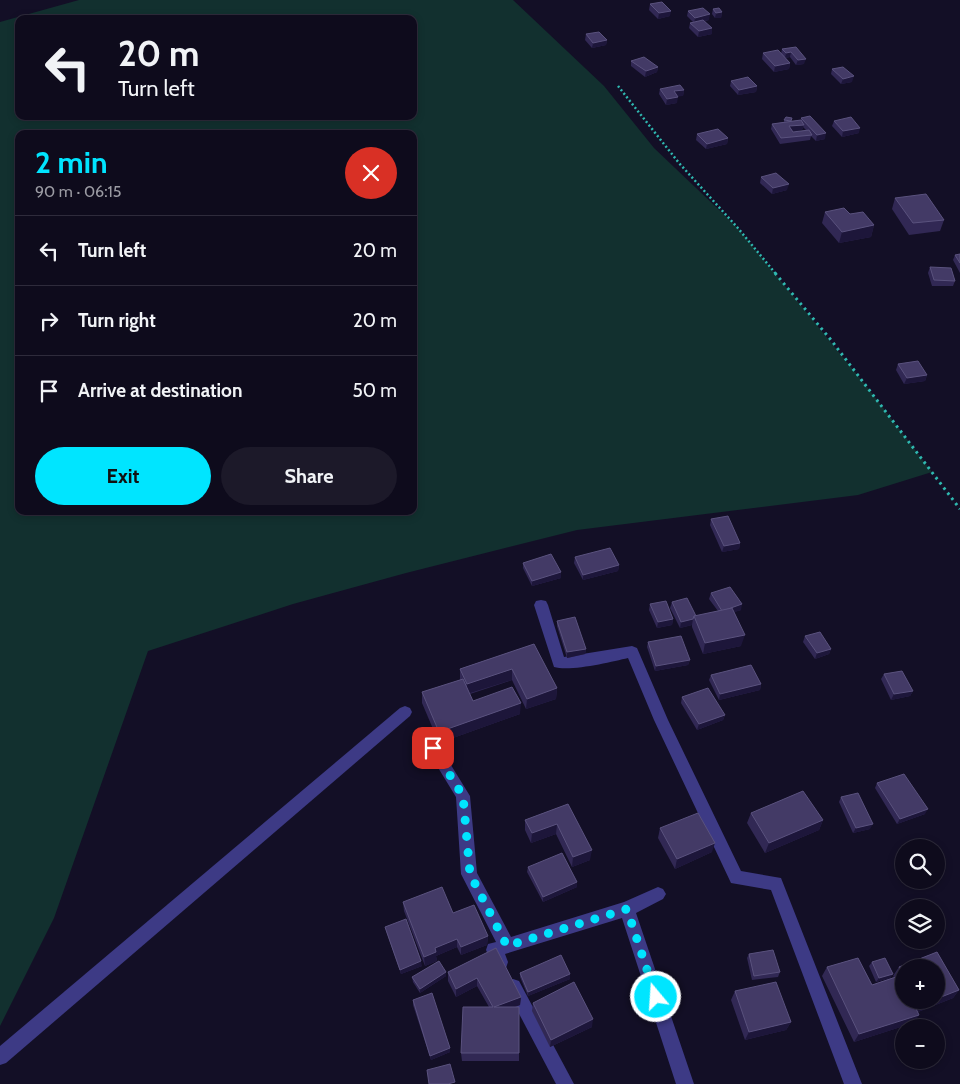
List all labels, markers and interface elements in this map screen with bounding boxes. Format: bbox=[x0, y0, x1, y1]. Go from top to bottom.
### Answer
text: 20 m bbox=[118, 32, 200, 75]
icon: left bbox=[35, 35, 100, 100]
text: Turn left bbox=[118, 75, 195, 102]
text: 2 min bbox=[35, 144, 107, 181]
button: close bbox=[345, 147, 397, 199]
text: 90 m · 06:15 bbox=[35, 182, 121, 201]
icon: left bbox=[35, 237, 63, 265]
text: Turn left bbox=[78, 239, 146, 262]
text: 20 m bbox=[353, 239, 397, 262]
icon: right bbox=[35, 307, 63, 335]
text: Turn right bbox=[78, 309, 156, 332]
text: 20 m bbox=[353, 309, 397, 332]
icon: arrive bbox=[35, 377, 63, 405]
text: Arrive at destination bbox=[78, 379, 242, 402]
text: 50 m bbox=[353, 379, 397, 402]
button: Exit bbox=[35, 447, 211, 505]
button: Share bbox=[221, 447, 397, 505]
pin bbox=[412, 727, 454, 769]
icon: arrive bbox=[419, 734, 447, 762]
map controls bbox=[895, 839, 945, 1069]
button: search bbox=[895, 839, 945, 889]
button: layers bbox=[895, 899, 945, 949]
button: + bbox=[895, 959, 945, 1009]
position arrow bbox=[629, 970, 681, 1022]
button: − bbox=[895, 1019, 945, 1069]

